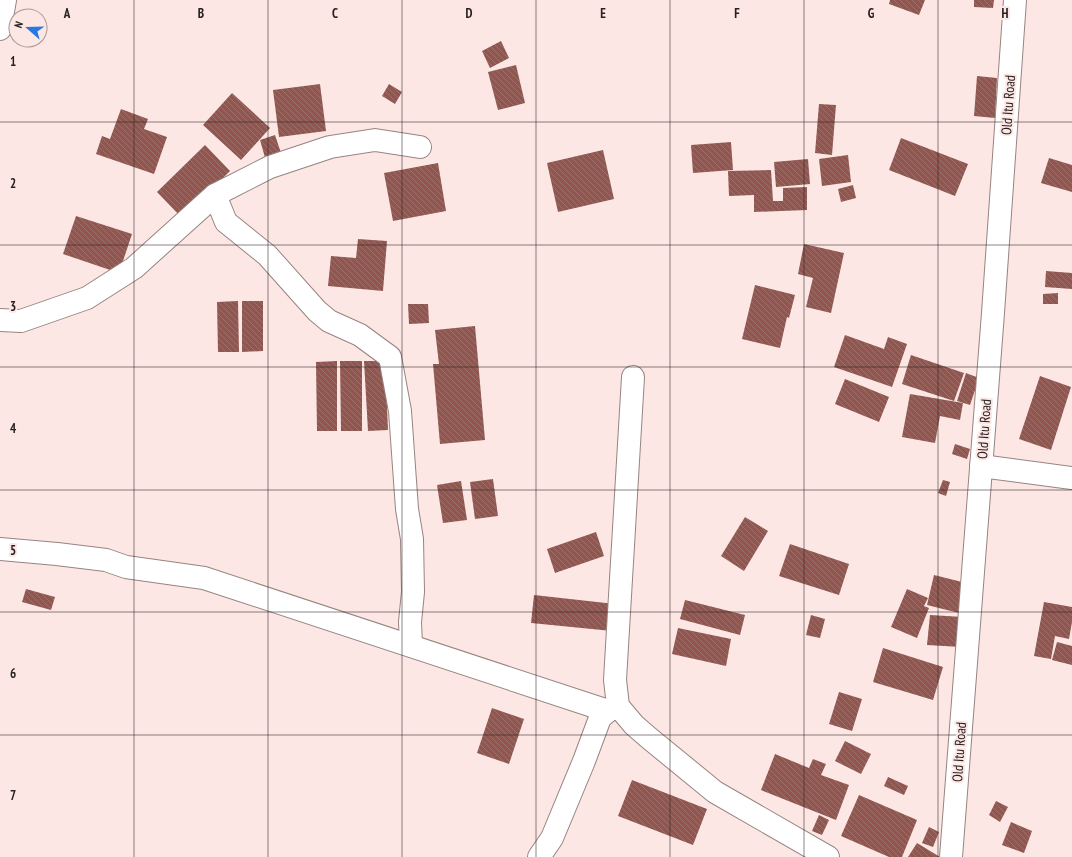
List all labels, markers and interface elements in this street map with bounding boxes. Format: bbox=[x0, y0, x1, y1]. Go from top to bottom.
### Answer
text: A bbox=[63, 5, 71, 22]
text: B bbox=[198, 5, 204, 22]
text: C bbox=[332, 5, 338, 22]
text: D bbox=[466, 5, 473, 22]
text: E bbox=[600, 5, 606, 22]
text: F bbox=[734, 5, 740, 22]
text: G bbox=[868, 5, 875, 22]
text: H bbox=[1002, 5, 1009, 22]
north arrow bbox=[8, 8, 48, 48]
text: N bbox=[11, 19, 26, 30]
text: 1 bbox=[10, 53, 16, 70]
street label: Old Itu Road bbox=[997, 74, 1019, 136]
text: 2 bbox=[10, 175, 16, 192]
text: 3 bbox=[10, 298, 16, 315]
street label: Old Itu Road bbox=[973, 398, 995, 460]
text: 4 bbox=[10, 420, 17, 437]
text: 5 bbox=[10, 542, 16, 559]
text: 6 bbox=[10, 665, 16, 682]
street label: Old Itu Road bbox=[948, 721, 970, 783]
text: 7 bbox=[10, 787, 16, 804]

